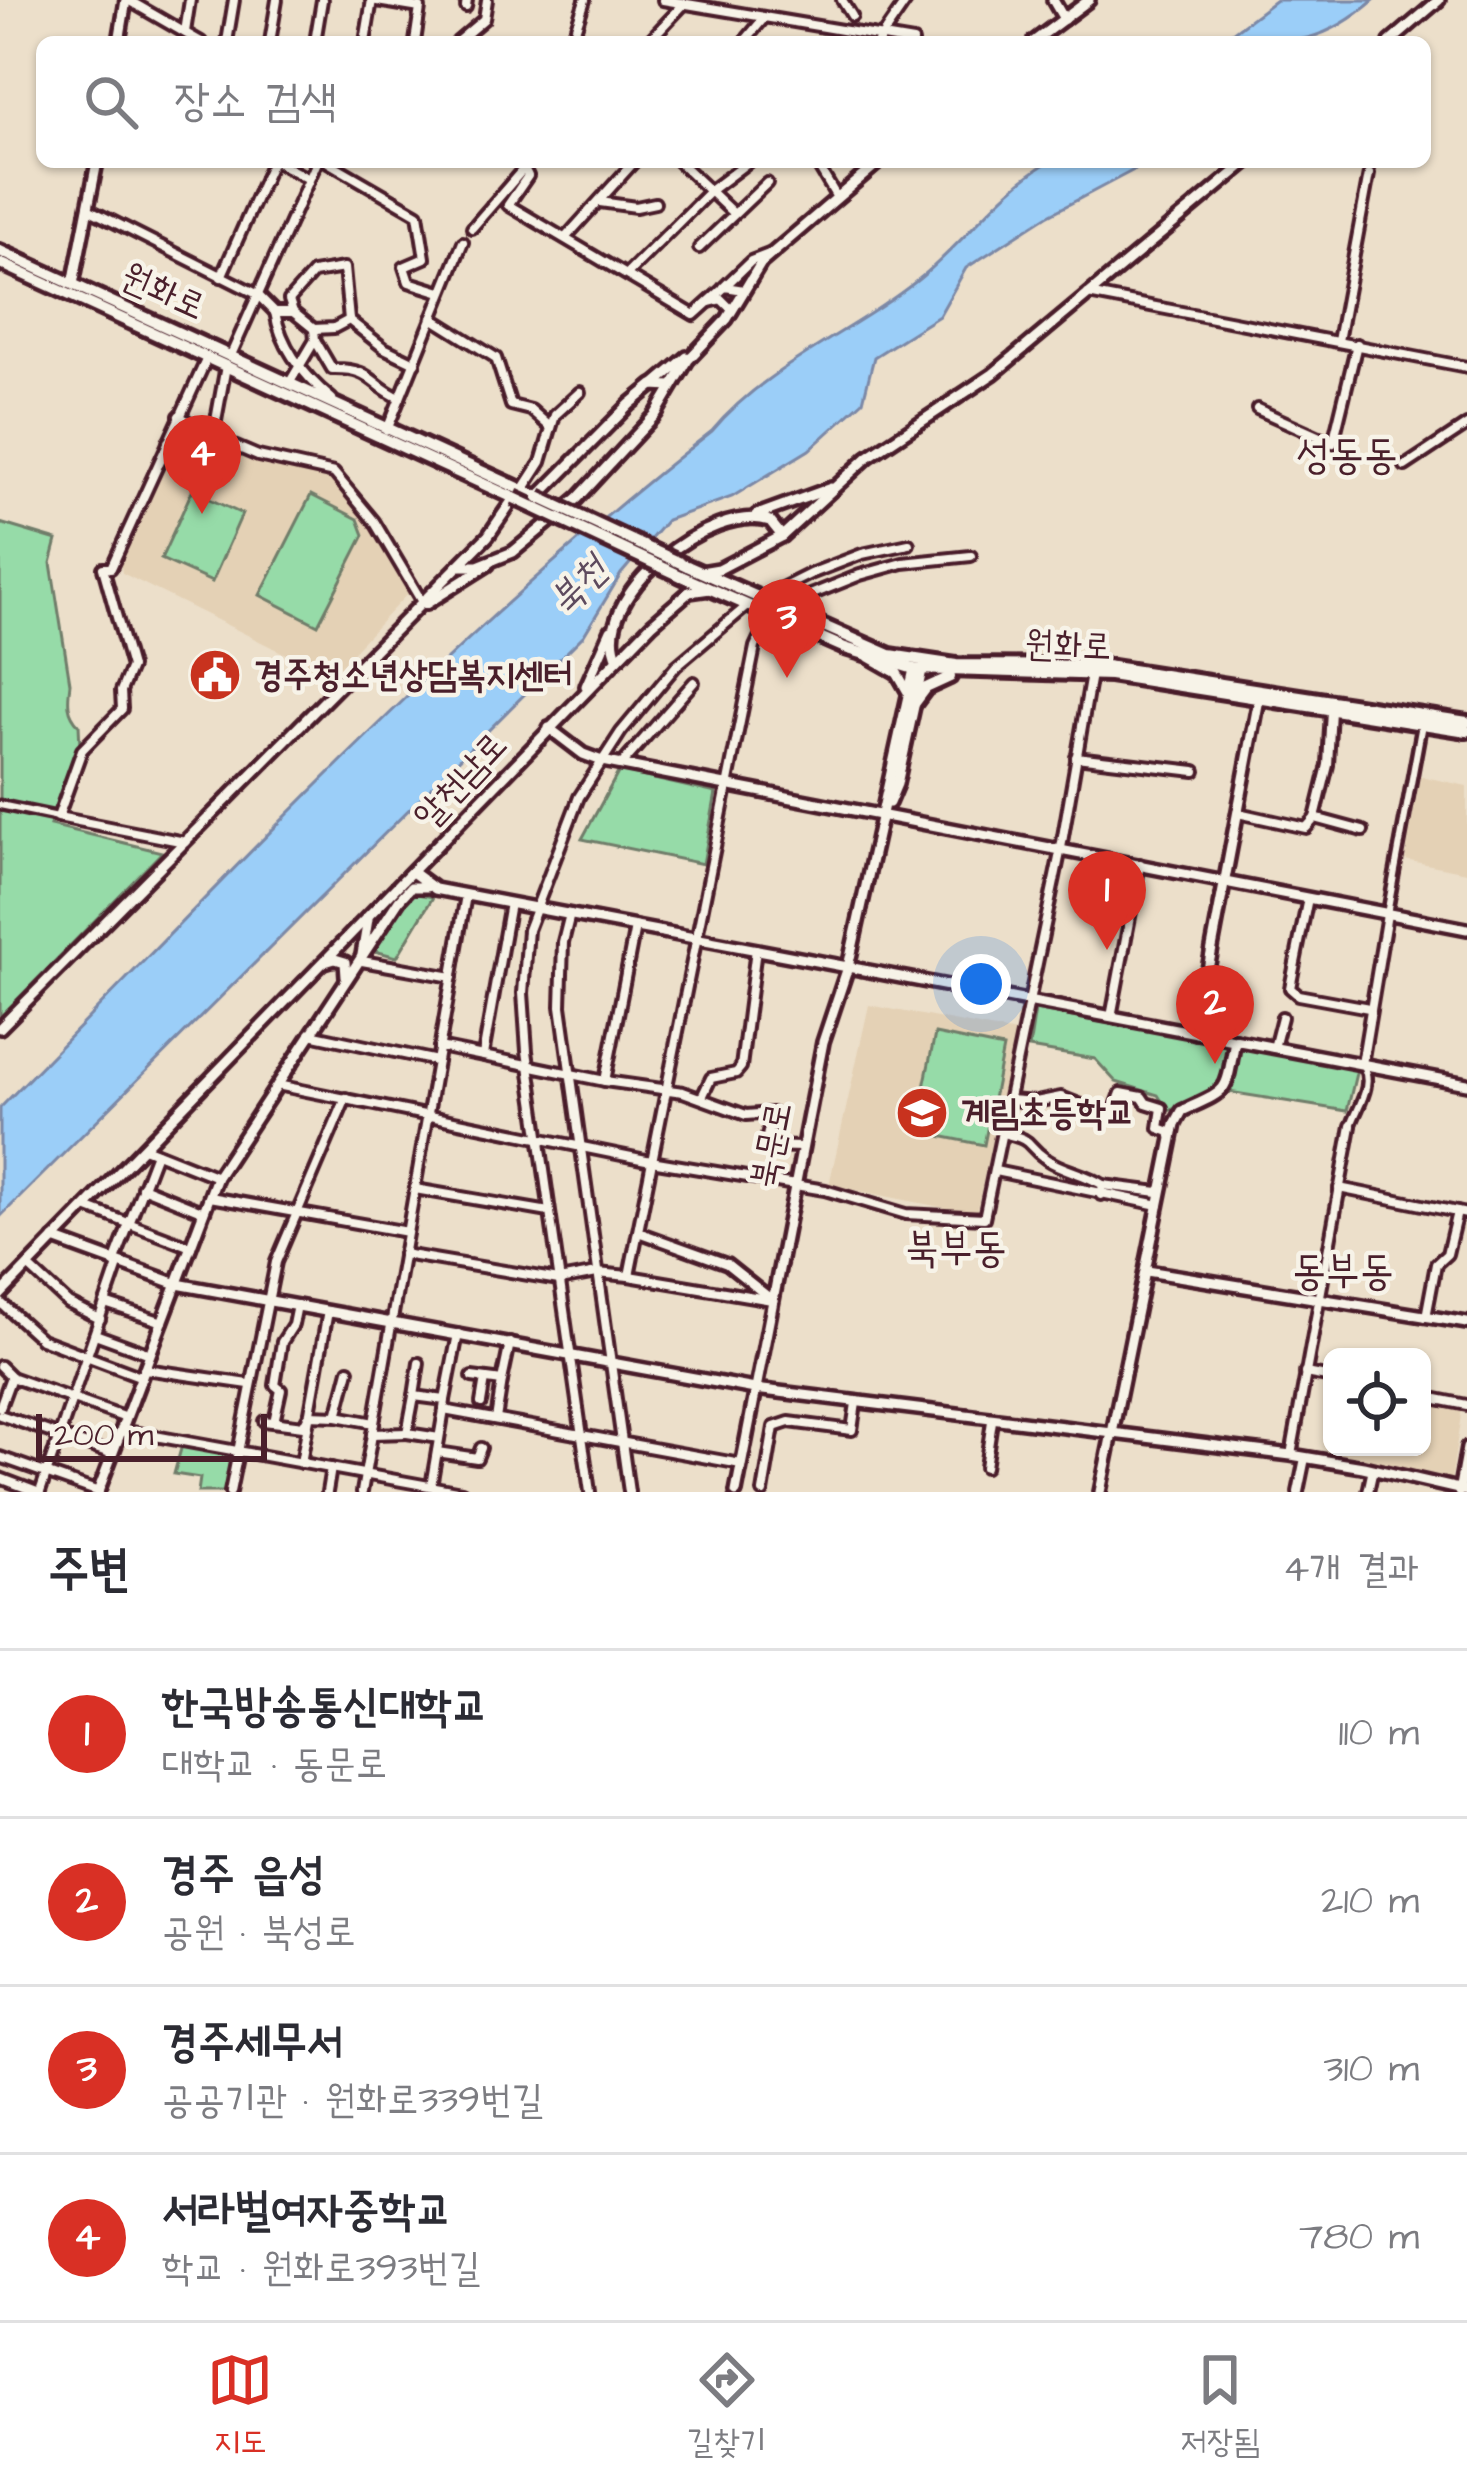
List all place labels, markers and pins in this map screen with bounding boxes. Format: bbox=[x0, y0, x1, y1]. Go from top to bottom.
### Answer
pin: 4 bbox=[163, 415, 241, 514]
pin: 3 bbox=[748, 579, 826, 678]
public building icon: 경주청소년상담복지센터 bbox=[187, 647, 243, 703]
place label: 경주청소년상담복지센터 bbox=[254, 650, 573, 701]
pin: 1 bbox=[1068, 851, 1146, 950]
pin: 2 bbox=[1176, 965, 1254, 1064]
school or university icon: 계림초등학교 bbox=[894, 1085, 950, 1141]
place label: 계림초등학교 bbox=[961, 1088, 1135, 1139]

